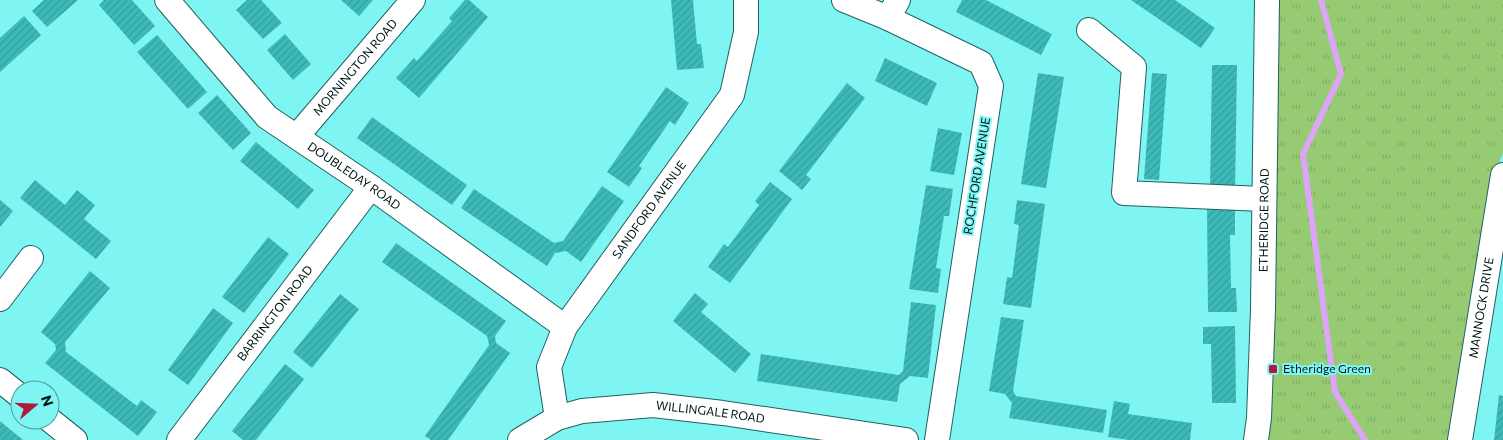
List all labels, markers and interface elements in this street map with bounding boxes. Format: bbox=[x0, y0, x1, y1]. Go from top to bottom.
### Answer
street label: MORNINGTON ROAD bbox=[310, 16, 400, 118]
street label: ROCHFORD AVENUE bbox=[960, 116, 992, 235]
street label: DOUBLEDAY ROAD bbox=[305, 138, 404, 212]
street label: SANDFORD AVENUE bbox=[609, 158, 688, 261]
street label: ETHERIDGE ROAD bbox=[1255, 168, 1271, 272]
street label: MANNOCK DRIVE bbox=[1465, 256, 1496, 359]
street label: BARRINGTON ROAD bbox=[234, 262, 315, 363]
place label: Etheridge Green bbox=[1283, 361, 1371, 375]
marker: Etheridge Green bbox=[1267, 363, 1279, 375]
north arrow bbox=[10, 380, 60, 430]
text: N bbox=[38, 393, 58, 408]
street label: WILLINGALE ROAD bbox=[655, 397, 766, 425]

